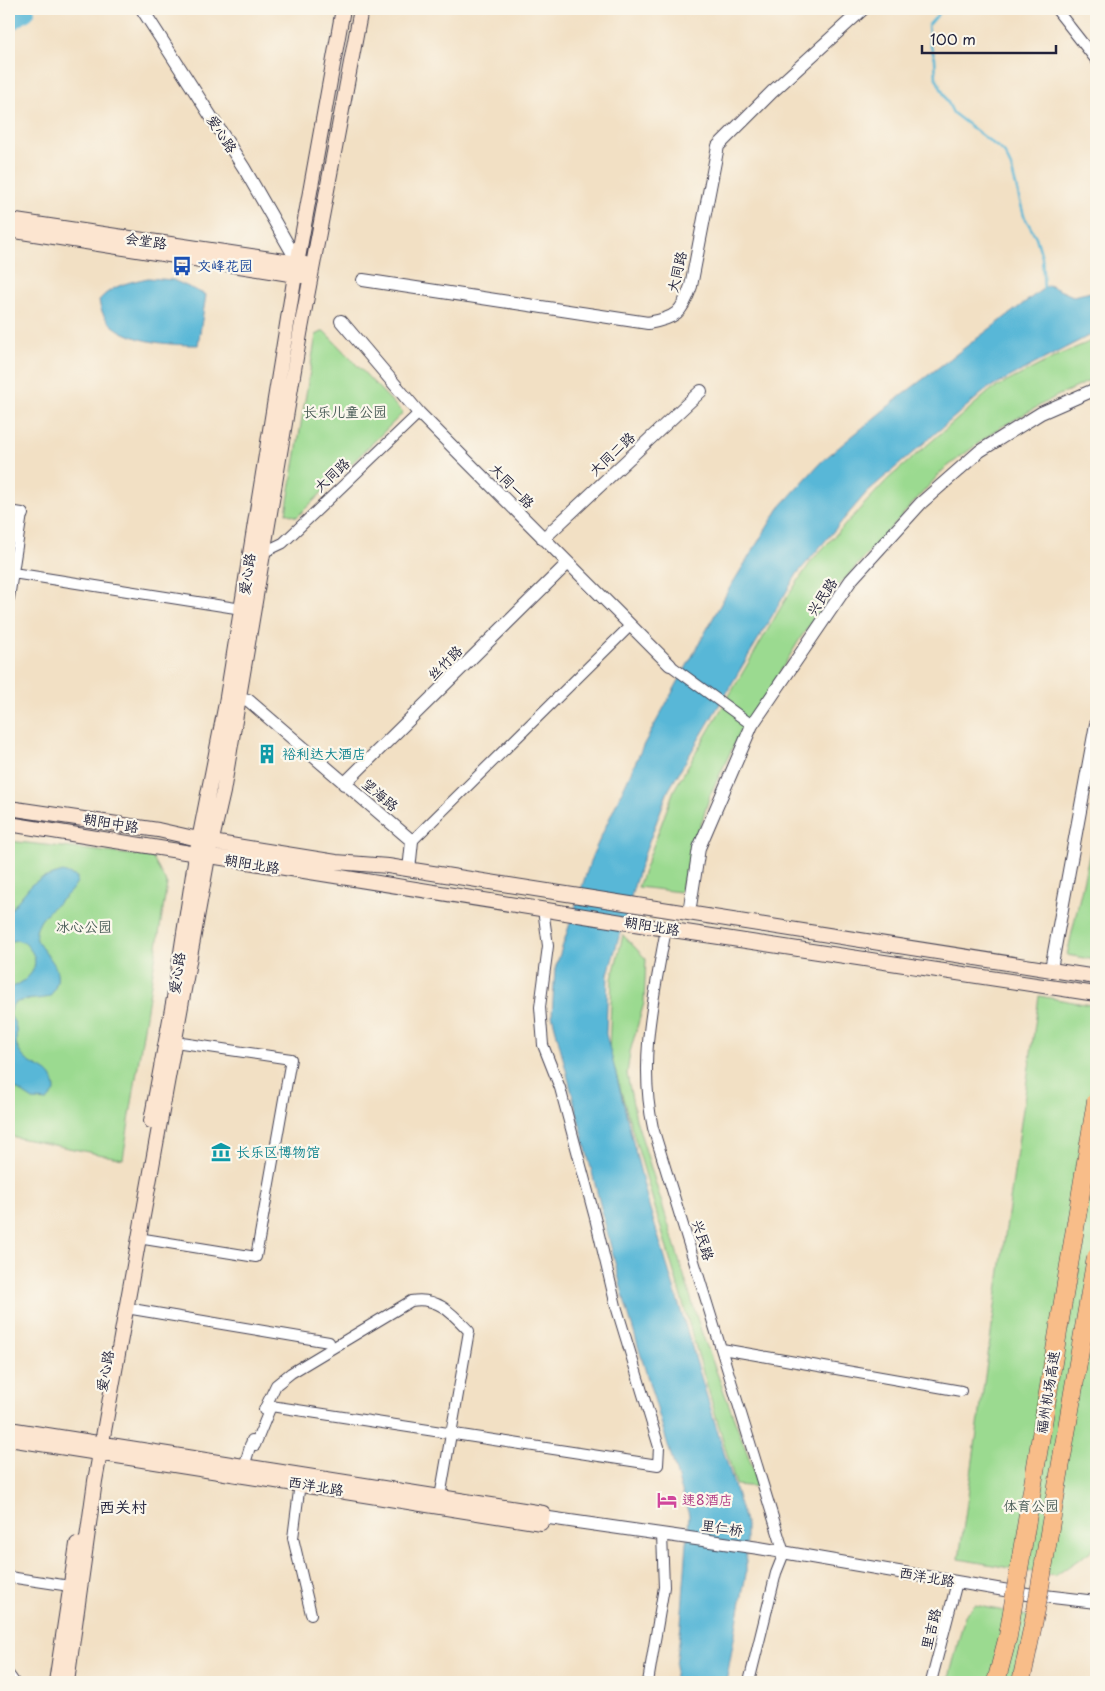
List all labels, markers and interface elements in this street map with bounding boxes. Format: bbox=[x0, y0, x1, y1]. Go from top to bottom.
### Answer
scale bar bbox=[922, 22, 1056, 54]
text: 100 m bbox=[930, 27, 976, 50]
street label: 爱心路 bbox=[202, 110, 243, 157]
street label: 会堂路 bbox=[124, 227, 168, 254]
street label: 大同路 bbox=[662, 249, 691, 295]
bus stop icon: 文峰花园 bbox=[171, 255, 193, 277]
place label: 文峰花园 bbox=[197, 255, 253, 276]
park label: 长乐儿童公园 bbox=[303, 401, 387, 422]
street label: 大同二路 bbox=[584, 427, 639, 480]
street label: 大同路 bbox=[309, 453, 354, 497]
street label: 大同一路 bbox=[485, 458, 539, 513]
street label: 爱心路 bbox=[233, 552, 260, 596]
street label: 兴民路 bbox=[801, 573, 842, 620]
street label: 丝竹路 bbox=[422, 640, 467, 685]
building icon: 裕利达大酒店 bbox=[256, 743, 278, 765]
place label: 裕利达大酒店 bbox=[282, 743, 366, 764]
street label: 望海路 bbox=[357, 773, 403, 816]
street label: 朝阳中路 bbox=[82, 808, 140, 837]
street label: 朝阳北路 bbox=[223, 849, 281, 878]
street label: 朝阳北路 bbox=[623, 911, 681, 940]
park label: 冰心公园 bbox=[56, 916, 112, 937]
street label: 爱心路 bbox=[163, 951, 190, 995]
museum icon: 长乐区博物馆 bbox=[210, 1141, 232, 1163]
place label: 长乐区博物馆 bbox=[236, 1141, 320, 1162]
street label: 兴民路 bbox=[687, 1217, 720, 1263]
street label: 爱心路 bbox=[91, 1348, 118, 1393]
street label: 福州机场高速 bbox=[1031, 1349, 1064, 1435]
street label: 西洋北路 bbox=[287, 1471, 345, 1500]
hotel icon: 速8酒店 bbox=[656, 1489, 678, 1511]
place label: 速8酒店 bbox=[682, 1489, 733, 1510]
district label: 西关村 bbox=[99, 1494, 147, 1518]
park label: 体育公园 bbox=[1003, 1495, 1059, 1516]
street label: 里仁桥 bbox=[700, 1514, 744, 1541]
street label: 西洋北路 bbox=[898, 1561, 956, 1592]
street label: 里吉路 bbox=[915, 1606, 946, 1652]

